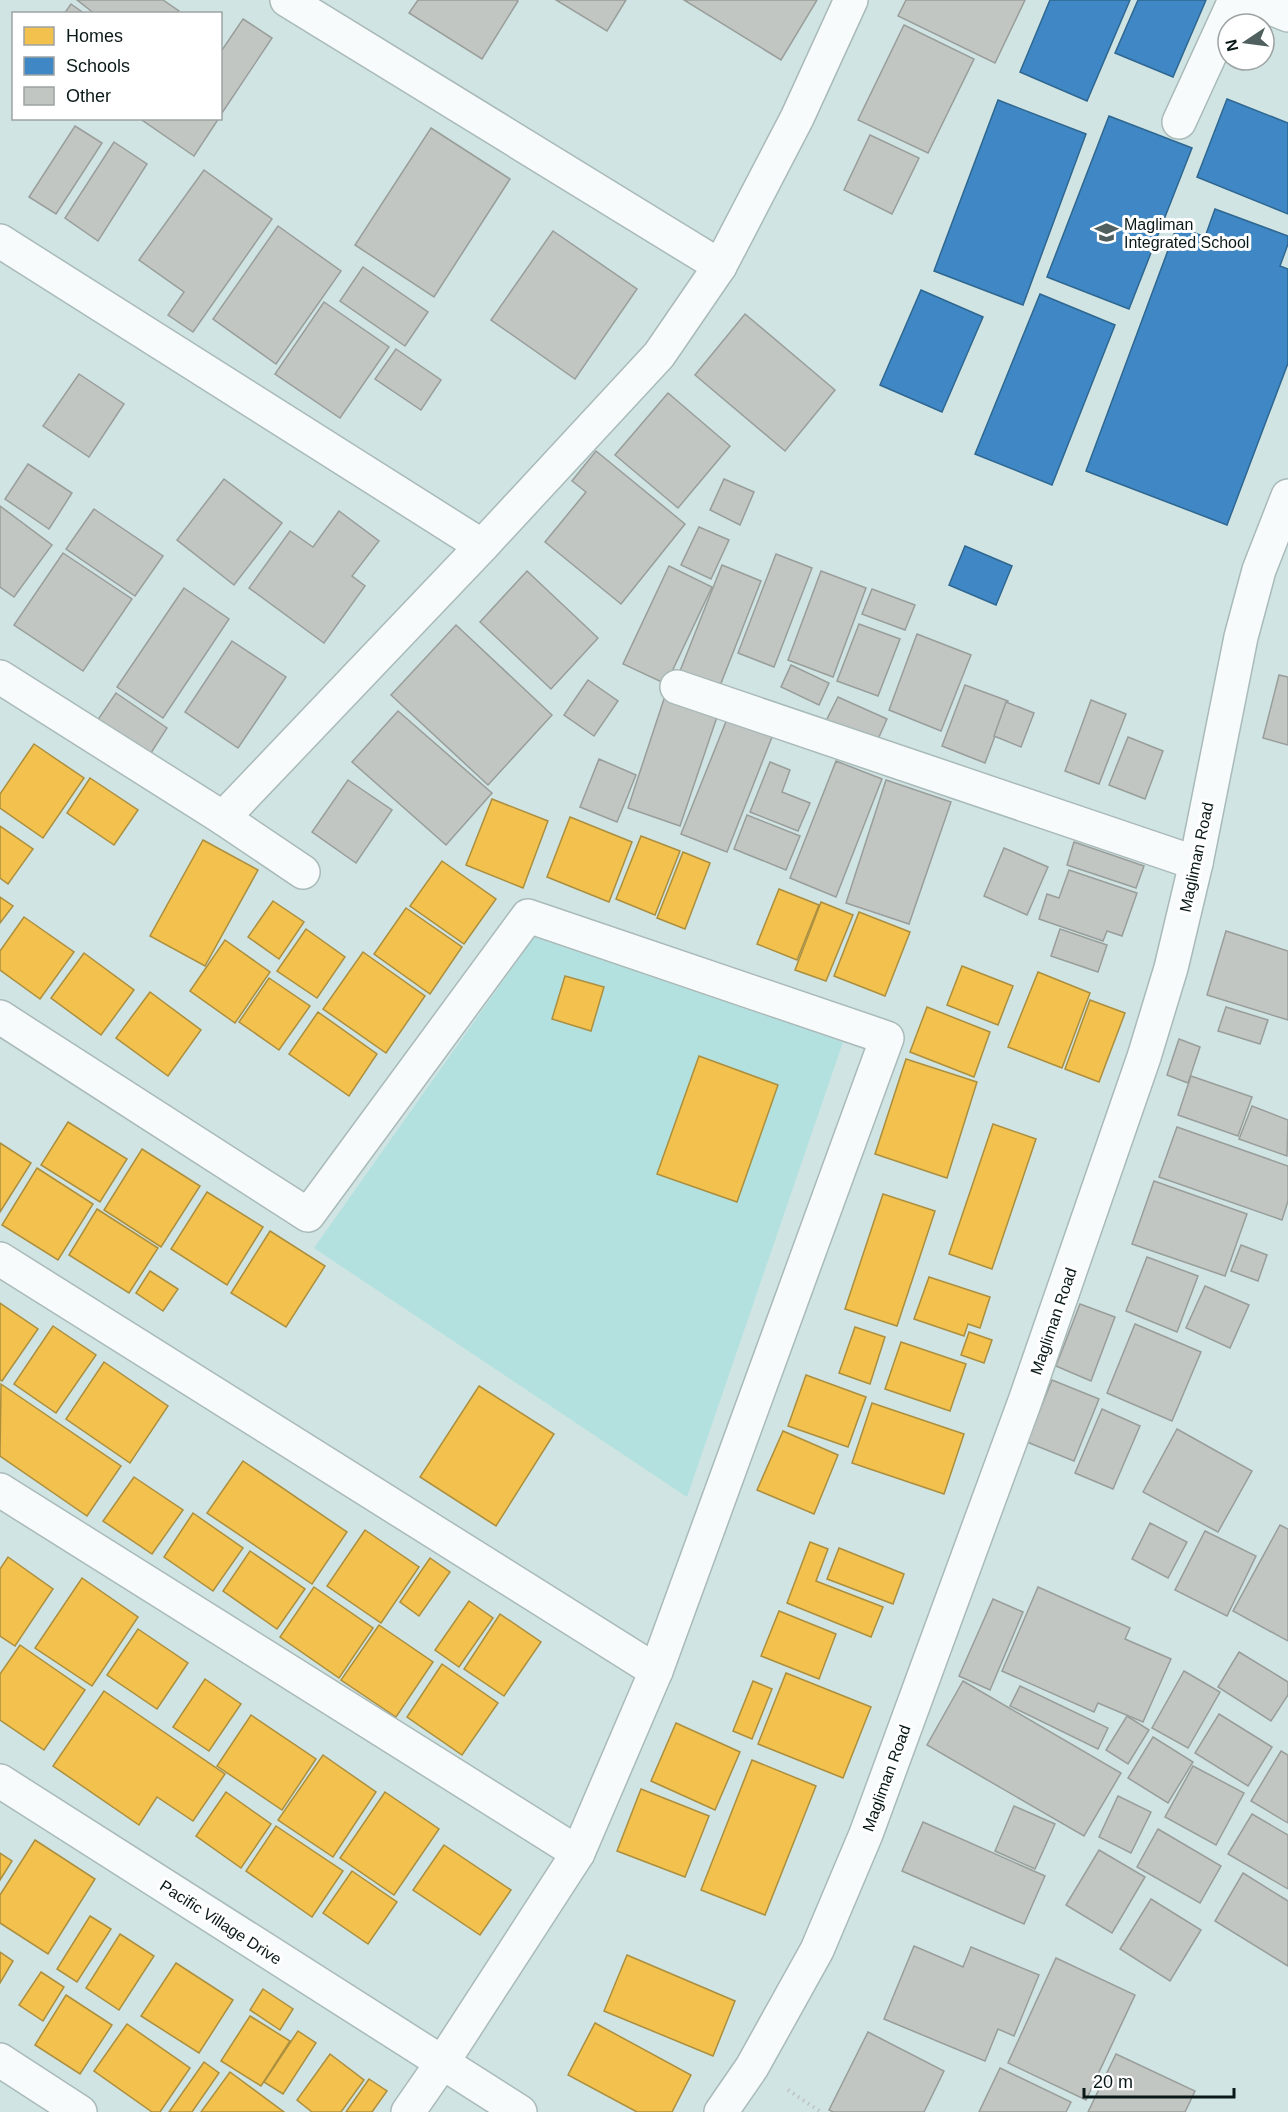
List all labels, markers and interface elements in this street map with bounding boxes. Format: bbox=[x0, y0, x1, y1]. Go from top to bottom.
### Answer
legend bbox=[12, 12, 222, 120]
north arrow bbox=[1216, 12, 1276, 72]
text: Homes bbox=[66, 26, 123, 46]
text: N bbox=[1222, 38, 1241, 53]
text: Schools bbox=[66, 56, 130, 76]
text: Other bbox=[66, 86, 111, 106]
place label: Magliman Integrated School bbox=[1124, 216, 1249, 251]
school or university icon: Magliman Integrated School bbox=[1093, 220, 1119, 246]
street label: Magliman Road bbox=[1177, 801, 1216, 914]
street label: Magliman Road bbox=[1027, 1265, 1080, 1377]
street label: Magliman Road bbox=[859, 1723, 914, 1834]
street label: Pacific Village Drive bbox=[157, 1877, 285, 1968]
scale bar bbox=[1084, 2061, 1234, 2099]
text: 20 m bbox=[1093, 2072, 1133, 2092]

